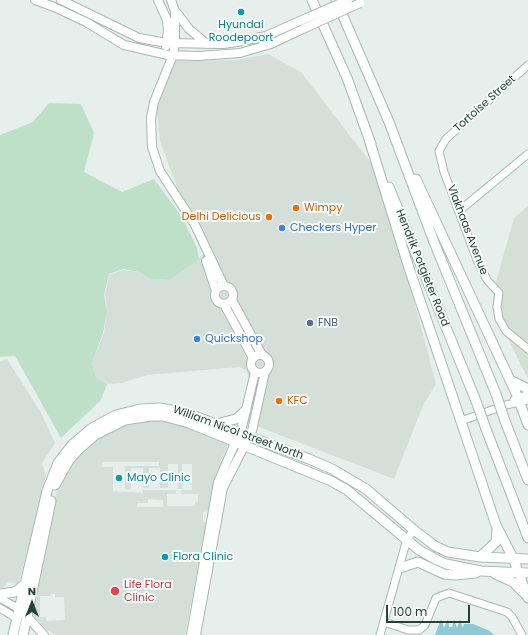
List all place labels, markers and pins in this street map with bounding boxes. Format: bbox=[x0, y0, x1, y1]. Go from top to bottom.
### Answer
marker: Hyundai Roodepoort bbox=[236, 7, 246, 17]
place label: Hyundai Roodepoort bbox=[209, 18, 273, 44]
place label: Wimpy bbox=[304, 201, 342, 215]
marker: Wimpy bbox=[291, 203, 301, 213]
place label: Delhi Delicious bbox=[182, 210, 261, 224]
marker: Delhi Delicious bbox=[264, 212, 274, 222]
place label: Checkers Hyper bbox=[290, 221, 376, 235]
marker: Checkers Hyper bbox=[277, 223, 287, 233]
place label: FNB bbox=[318, 316, 338, 330]
marker: FNB bbox=[305, 318, 315, 328]
place label: Quickshop bbox=[205, 332, 263, 346]
marker: Quickshop bbox=[192, 334, 202, 344]
place label: KFC bbox=[287, 394, 308, 408]
marker: KFC bbox=[274, 396, 284, 406]
place label: Mayo Clinic bbox=[127, 471, 190, 485]
marker: Mayo Clinic bbox=[114, 473, 124, 483]
place label: Flora Clinic bbox=[173, 550, 233, 564]
marker: Flora Clinic bbox=[160, 552, 170, 562]
place label: Life Flora Clinic bbox=[124, 578, 172, 604]
marker: Life Flora Clinic bbox=[109, 585, 121, 597]

